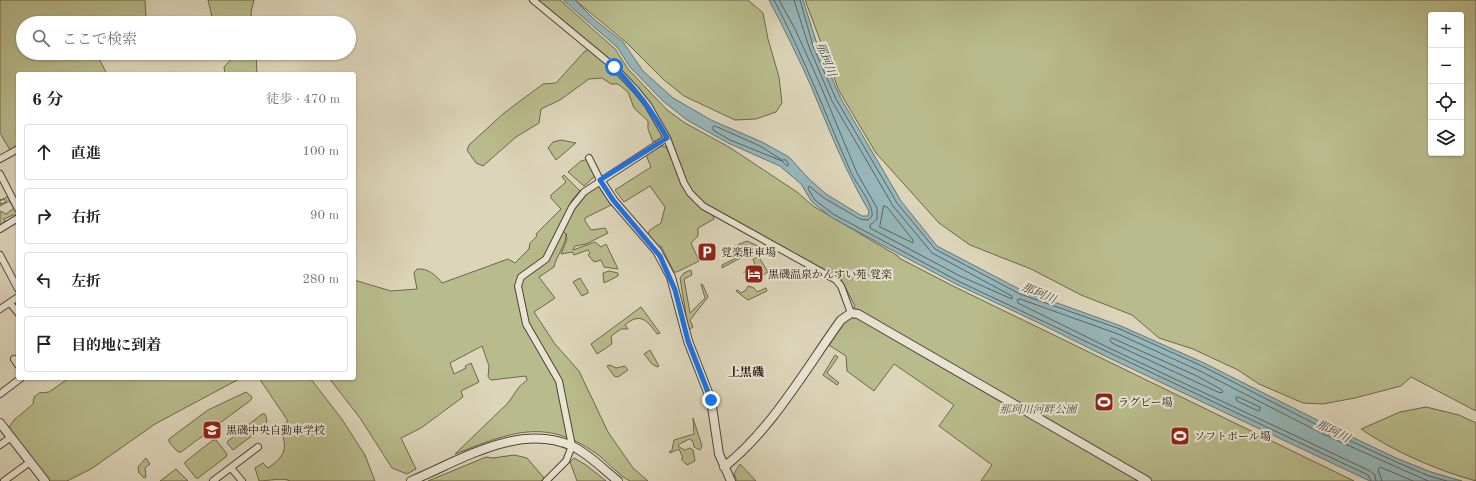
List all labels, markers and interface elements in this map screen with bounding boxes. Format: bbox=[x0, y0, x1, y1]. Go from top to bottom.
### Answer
map controls bbox=[1428, 12, 1464, 156]
button: + bbox=[1428, 12, 1464, 48]
search box bbox=[16, 16, 356, 60]
icon: search bbox=[30, 27, 52, 49]
text: ここで検索 bbox=[62, 33, 137, 48]
water label: 那珂川 bbox=[813, 40, 839, 80]
button: − bbox=[1428, 48, 1464, 84]
route start bbox=[605, 58, 623, 76]
button: locate bbox=[1428, 84, 1464, 120]
text: 6 分 bbox=[32, 92, 64, 109]
text: 徒歩 · 470 m bbox=[266, 93, 340, 106]
button: layers bbox=[1428, 120, 1464, 156]
icon: ahead bbox=[33, 141, 55, 163]
text: 100 m bbox=[302, 145, 339, 158]
text: 直進 bbox=[71, 147, 101, 162]
icon: right bbox=[33, 205, 55, 227]
text: 90 m bbox=[310, 209, 339, 222]
text: 右折 bbox=[71, 211, 101, 226]
parking icon: 覚楽駐車場 bbox=[696, 241, 718, 263]
place label: 覚楽駐車場 bbox=[721, 246, 776, 259]
hotel icon: 黒磯温泉かんすい苑 覚楽 bbox=[743, 263, 765, 285]
place label: 黒磯温泉かんすい苑 覚楽 bbox=[768, 268, 892, 281]
icon: left bbox=[33, 269, 55, 291]
text: 280 m bbox=[302, 273, 339, 286]
text: 左折 bbox=[71, 275, 101, 290]
water label: 那珂川 bbox=[1020, 280, 1060, 307]
icon: arrive bbox=[33, 333, 55, 355]
text: 目的地に到着 bbox=[71, 339, 161, 354]
district label: 上黒磯 bbox=[728, 365, 764, 379]
route end bbox=[702, 391, 720, 409]
sports icon: ラグビー場 bbox=[1093, 391, 1115, 413]
place label: ラグビー場 bbox=[1118, 396, 1173, 409]
park label: 那珂川河畔公園 bbox=[1000, 403, 1078, 416]
water label: 那珂川 bbox=[1314, 417, 1354, 446]
school or university icon: 黒磯中央自動車学校 bbox=[201, 419, 223, 441]
place label: 黒磯中央自動車学校 bbox=[226, 424, 325, 437]
sports icon: ソフトボール場 bbox=[1169, 425, 1191, 447]
place label: ソフトボール場 bbox=[1194, 430, 1271, 443]

